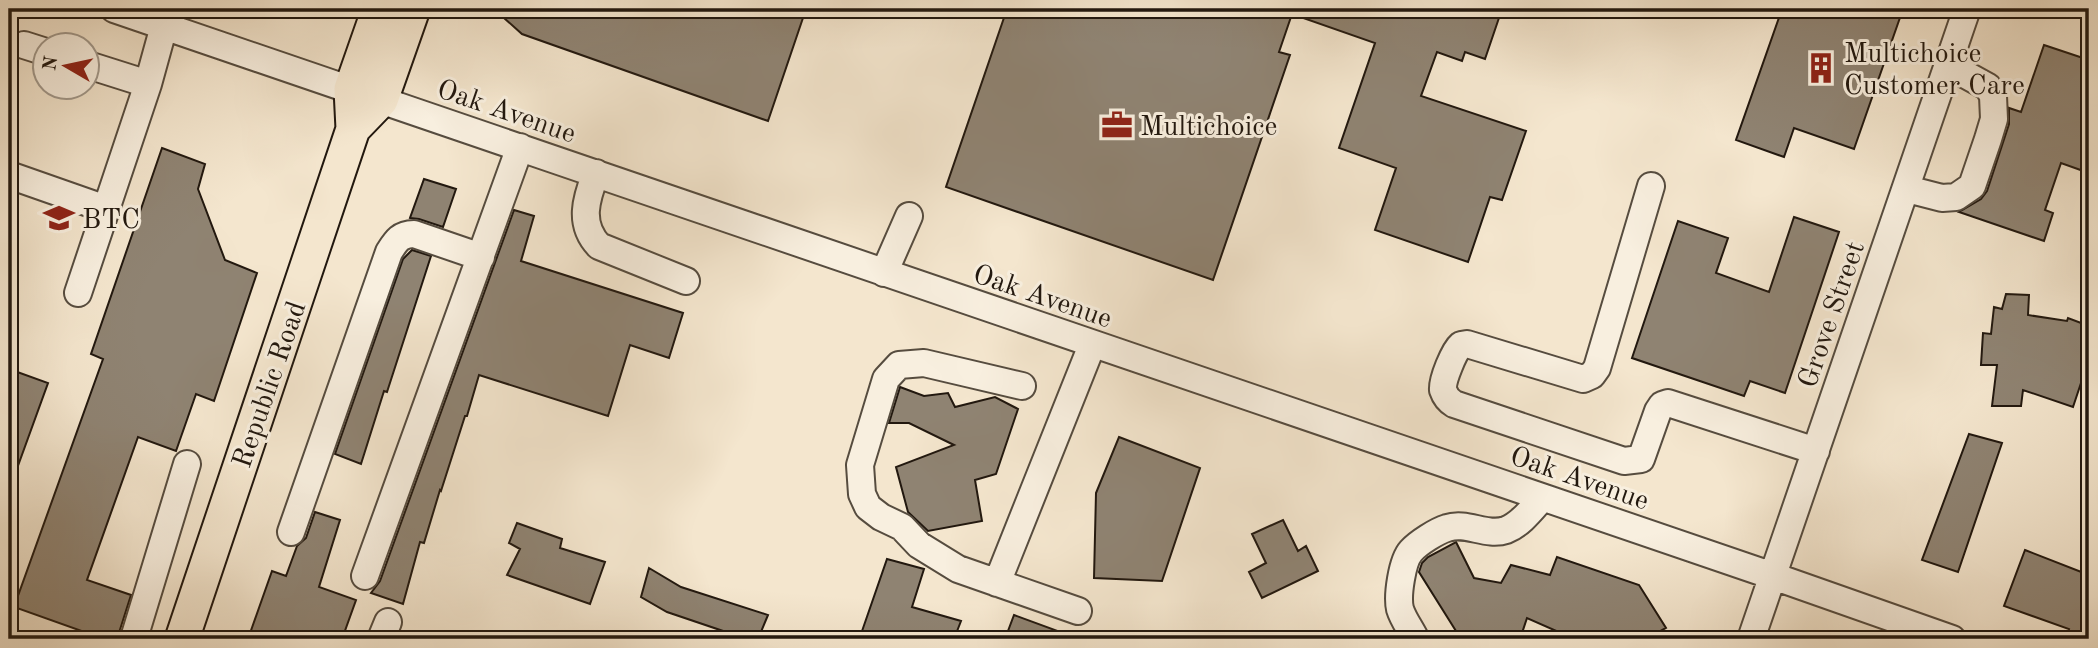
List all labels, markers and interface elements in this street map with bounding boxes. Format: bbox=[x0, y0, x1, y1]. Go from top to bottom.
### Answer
north arrow bbox=[32, 32, 102, 102]
place label: Multichoice Customer Care bbox=[1844, 41, 2025, 101]
building icon: Multichoice Customer Care bbox=[1804, 51, 1838, 85]
text: N bbox=[41, 55, 62, 72]
street label: Oak Avenue bbox=[433, 76, 579, 150]
office icon: Multichoice bbox=[1100, 108, 1134, 142]
place label: Multichoice bbox=[1140, 114, 1277, 142]
school or university icon: BTC bbox=[42, 201, 76, 235]
place label: BTC bbox=[82, 207, 140, 235]
street label: Grove Street bbox=[1795, 238, 1871, 392]
street label: Oak Avenue bbox=[969, 261, 1115, 335]
street label: Republic Road bbox=[229, 298, 312, 472]
street label: Oak Avenue bbox=[1506, 443, 1652, 517]

